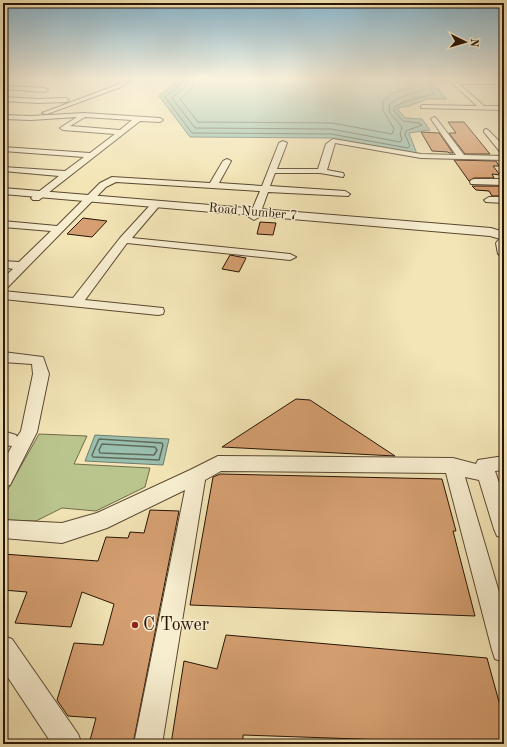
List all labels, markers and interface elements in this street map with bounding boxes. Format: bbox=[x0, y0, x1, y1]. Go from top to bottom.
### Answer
north arrow bbox=[445, 22, 485, 62]
text: N bbox=[468, 38, 479, 48]
street label: Road Number 7 bbox=[208, 202, 298, 222]
place label: C Tower bbox=[143, 616, 210, 634]
marker: C Tower bbox=[130, 620, 140, 630]

